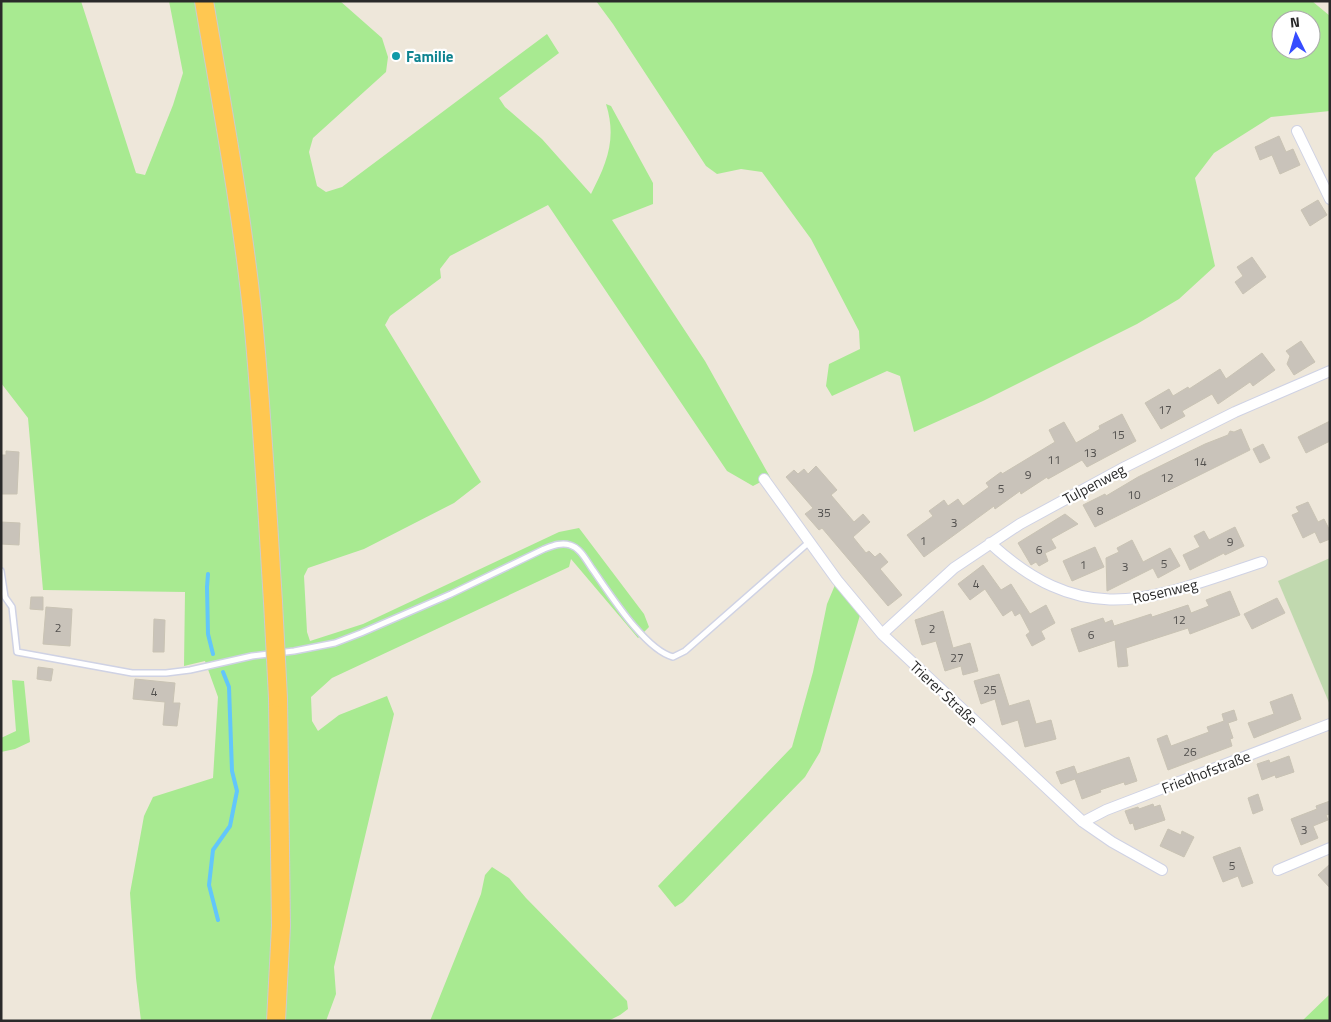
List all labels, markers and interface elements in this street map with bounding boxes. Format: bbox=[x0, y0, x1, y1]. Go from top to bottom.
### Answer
north arrow bbox=[1271, 10, 1321, 60]
text: N bbox=[1289, 11, 1301, 32]
place label: Familie bbox=[406, 45, 454, 68]
marker: Familie bbox=[390, 50, 402, 62]
house number: 17 bbox=[1158, 400, 1172, 419]
house number: 15 bbox=[1111, 425, 1125, 444]
house number: 13 bbox=[1083, 443, 1097, 462]
house number: 11 bbox=[1047, 450, 1061, 469]
house number: 14 bbox=[1193, 452, 1207, 471]
street label: Tulpenweg bbox=[1059, 458, 1130, 510]
house number: 9 bbox=[1025, 465, 1032, 484]
house number: 12 bbox=[1160, 468, 1174, 487]
house number: 5 bbox=[998, 479, 1005, 498]
house number: 10 bbox=[1127, 485, 1141, 504]
house number: 8 bbox=[1097, 501, 1104, 520]
house number: 35 bbox=[817, 503, 831, 522]
house number: 3 bbox=[951, 513, 957, 532]
house number: 1 bbox=[920, 531, 926, 550]
house number: 9 bbox=[1227, 532, 1234, 551]
house number: 6 bbox=[1036, 540, 1043, 559]
house number: 5 bbox=[1161, 554, 1168, 573]
house number: 1 bbox=[1080, 555, 1086, 574]
house number: 3 bbox=[1122, 557, 1128, 576]
street label: Rosenweg bbox=[1130, 572, 1200, 610]
house number: 4 bbox=[973, 574, 980, 593]
house number: 12 bbox=[1172, 610, 1186, 629]
house number: 2 bbox=[55, 618, 61, 637]
house number: 2 bbox=[929, 619, 935, 638]
house number: 6 bbox=[1088, 625, 1095, 644]
house number: 27 bbox=[950, 648, 964, 667]
street label: Trierer Straße bbox=[905, 655, 983, 731]
house number: 25 bbox=[983, 680, 997, 699]
house number: 4 bbox=[151, 682, 158, 701]
house number: 26 bbox=[1183, 742, 1197, 761]
street label: Friedhofstraße bbox=[1158, 744, 1254, 800]
house number: 3 bbox=[1301, 820, 1307, 839]
house number: 5 bbox=[1229, 856, 1236, 875]

